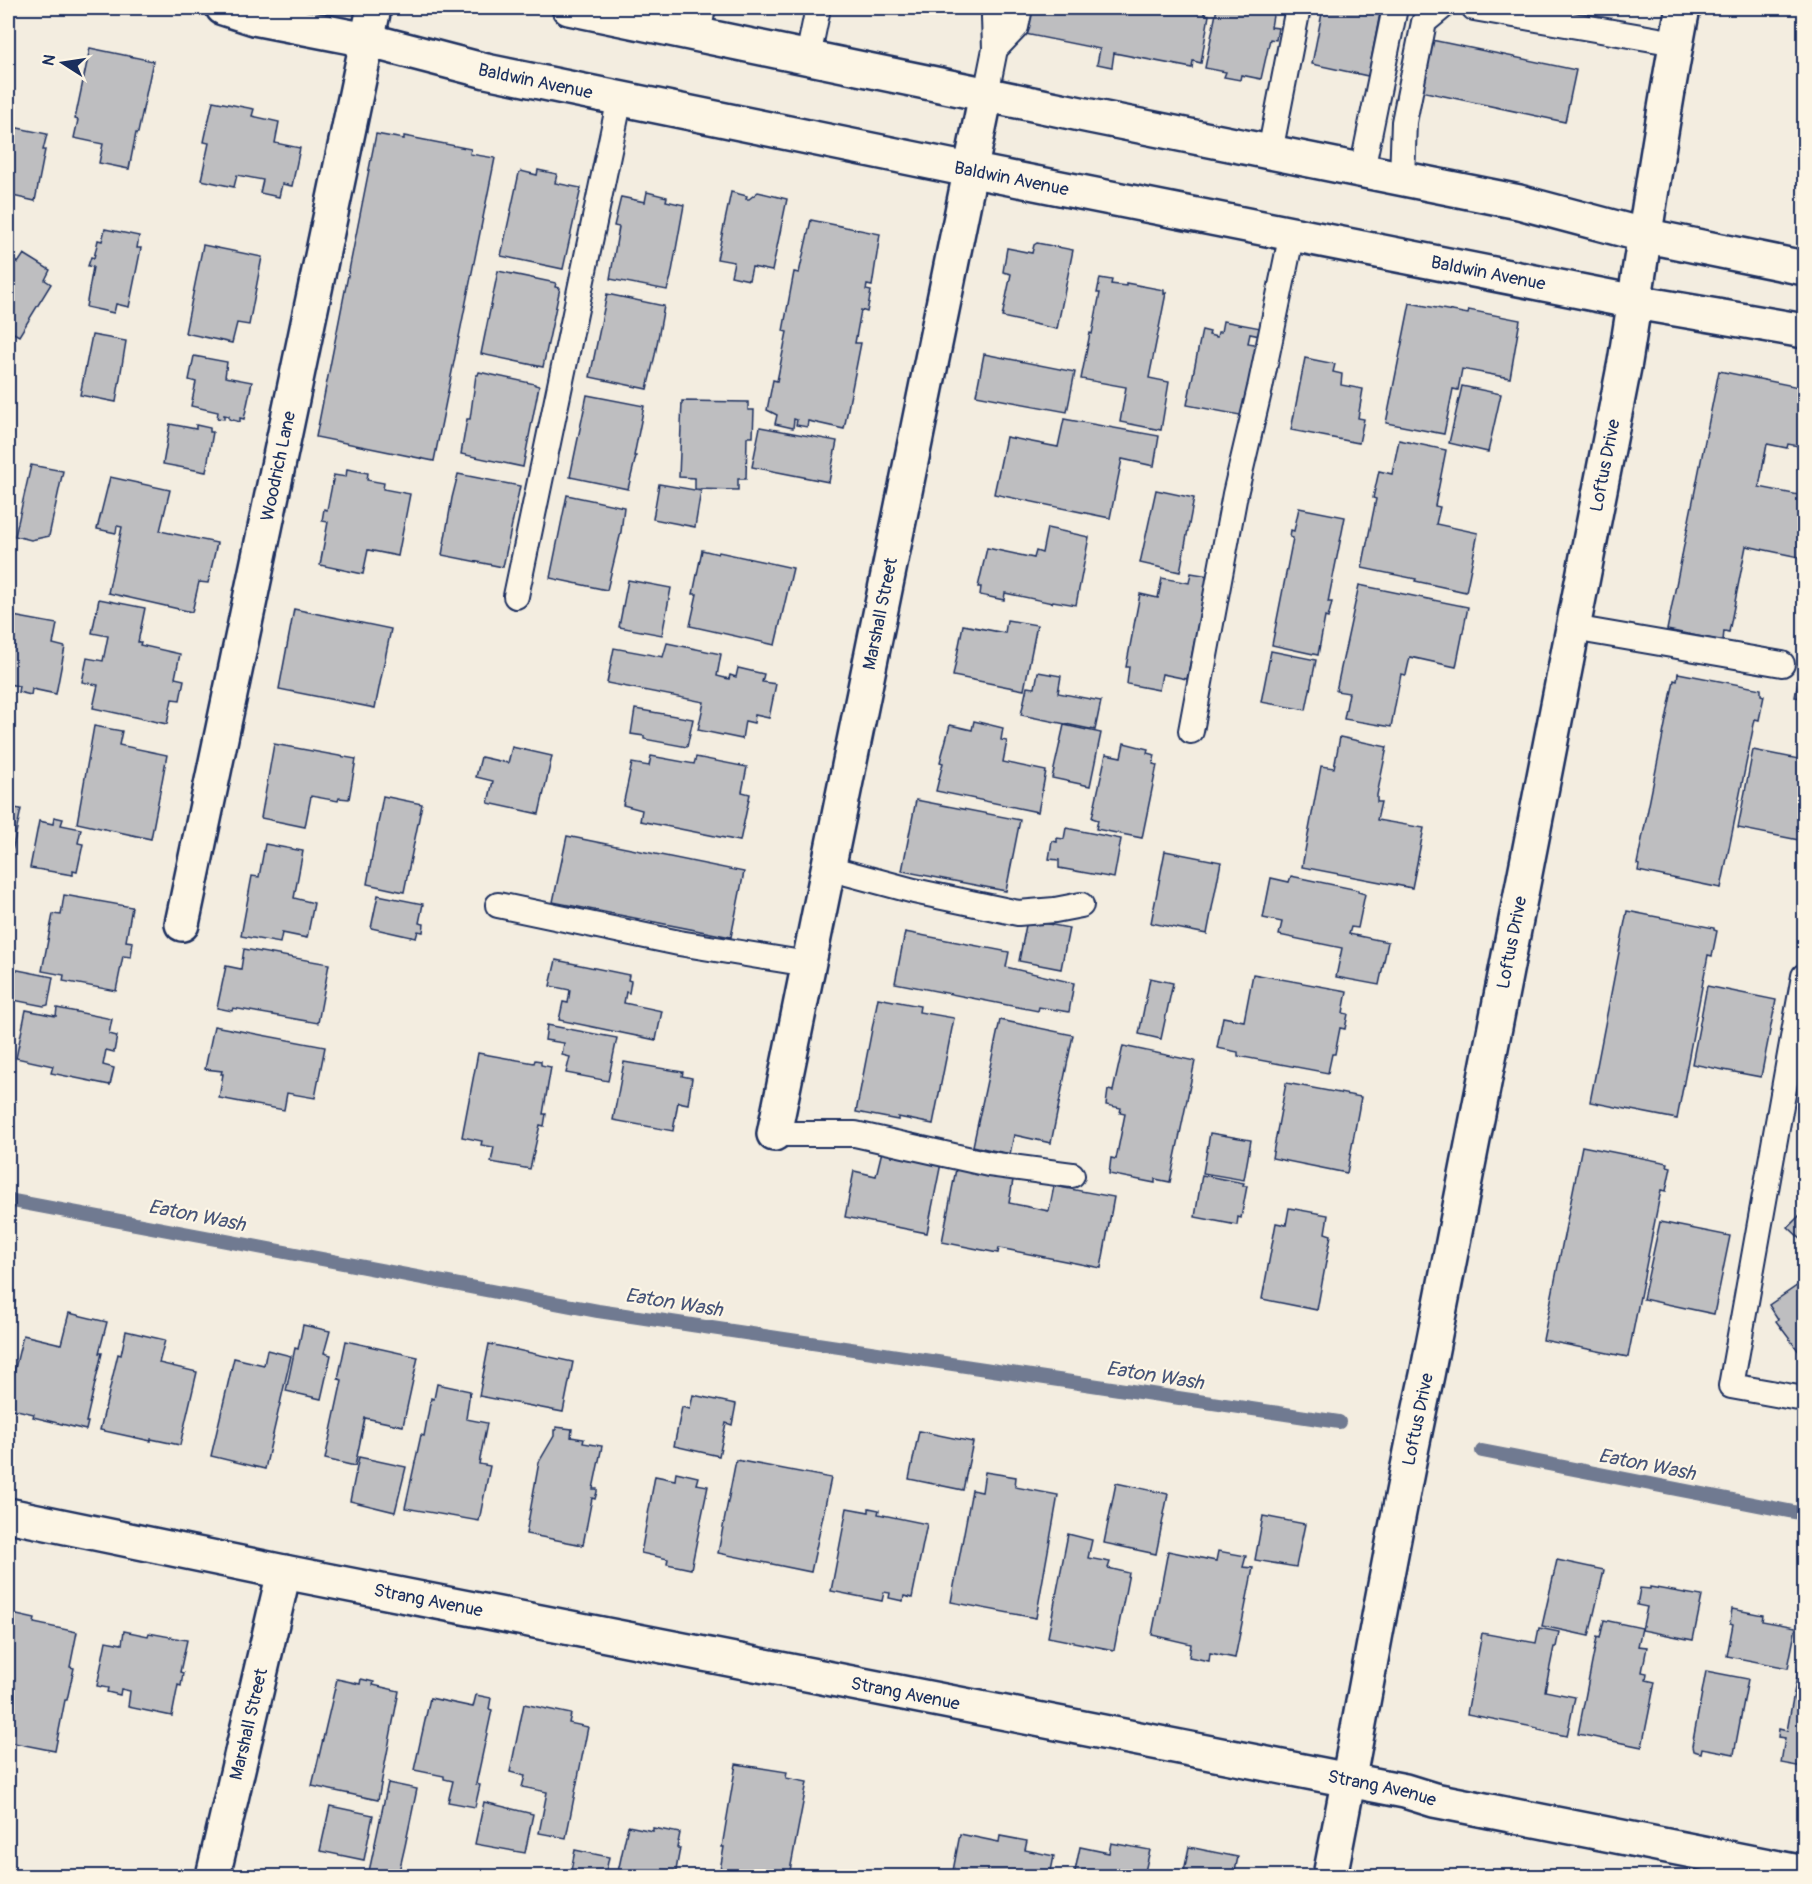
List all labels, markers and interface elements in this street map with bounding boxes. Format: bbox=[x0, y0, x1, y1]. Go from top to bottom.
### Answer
north arrow bbox=[33, 33, 93, 93]
text: N bbox=[38, 53, 60, 67]
street label: Baldwin Avenue bbox=[475, 58, 595, 105]
street label: Baldwin Avenue bbox=[952, 156, 1071, 202]
street label: Baldwin Avenue bbox=[1429, 251, 1548, 296]
street label: Woodrich Lane bbox=[256, 409, 301, 523]
street label: Loftus Drive bbox=[1585, 417, 1626, 514]
street label: Marshall Street bbox=[858, 555, 903, 672]
street label: Loftus Drive bbox=[1492, 894, 1532, 991]
water label: Eaton Wash bbox=[146, 1194, 249, 1237]
water label: Eaton Wash bbox=[624, 1282, 726, 1323]
water label: Eaton Wash bbox=[1105, 1355, 1207, 1396]
street label: Loftus Drive bbox=[1397, 1371, 1439, 1468]
water label: Eaton Wash bbox=[1596, 1443, 1699, 1486]
street label: Strang Avenue bbox=[372, 1579, 485, 1623]
street label: Marshall Street bbox=[225, 1665, 273, 1782]
street label: Strang Avenue bbox=[849, 1672, 962, 1716]
street label: Strang Avenue bbox=[1326, 1765, 1439, 1812]

